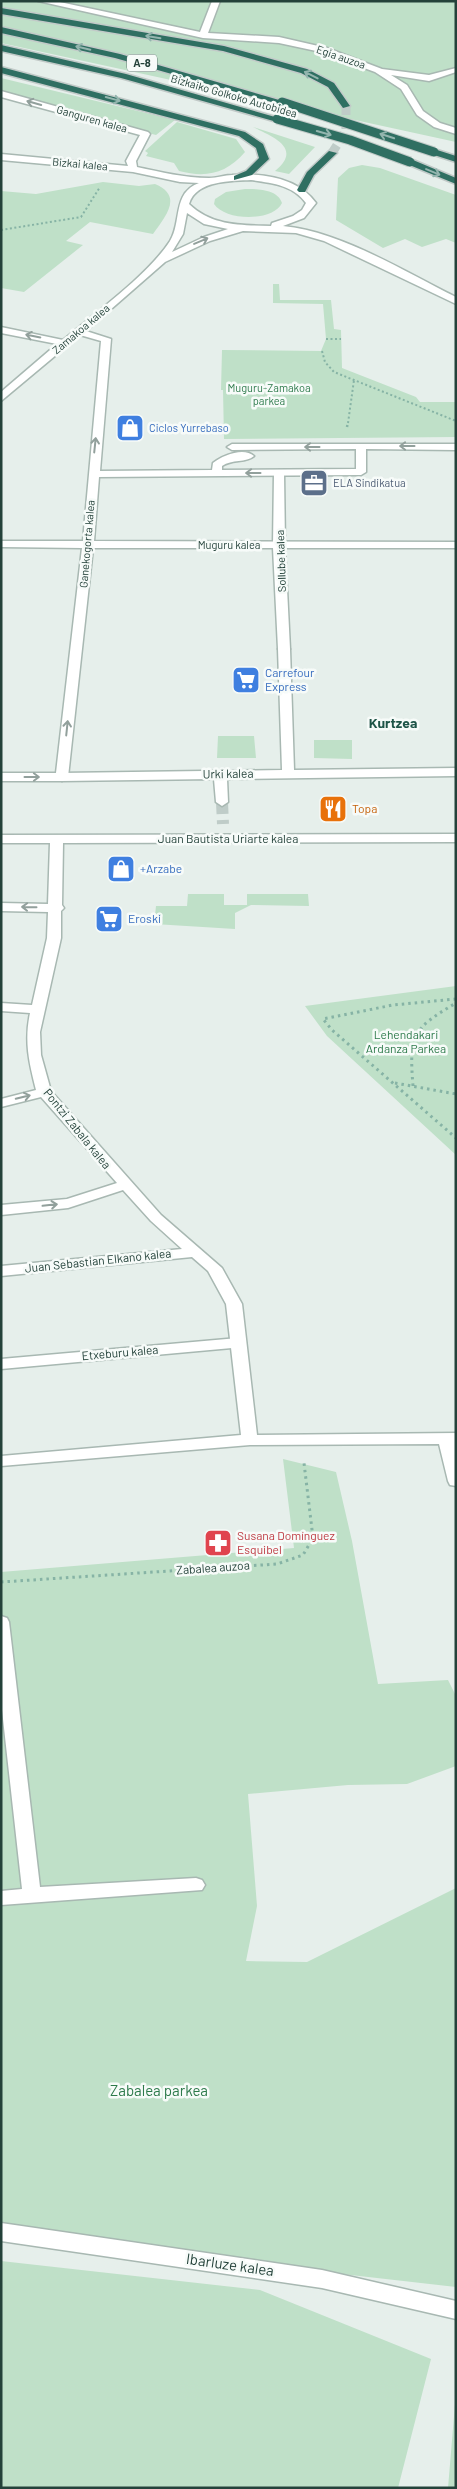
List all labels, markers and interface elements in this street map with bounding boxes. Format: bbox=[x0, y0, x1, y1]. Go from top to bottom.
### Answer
one-way arrow bbox=[145, 32, 161, 42]
street label: Egia auzoa bbox=[315, 42, 367, 71]
one-way arrow bbox=[76, 43, 92, 52]
road number: A-8 bbox=[127, 54, 157, 72]
one-way arrow bbox=[304, 70, 319, 79]
street label: Bizkaiko Golkoko Autobidea bbox=[170, 71, 299, 120]
one-way arrow bbox=[104, 95, 120, 104]
one-way arrow bbox=[27, 98, 43, 107]
street label: Ganguren kalea bbox=[55, 102, 129, 135]
one-way arrow bbox=[316, 129, 332, 138]
one-way arrow bbox=[380, 131, 396, 141]
street label: Bizkai kalea bbox=[52, 155, 108, 172]
one-way arrow bbox=[425, 167, 440, 177]
one-way arrow bbox=[193, 236, 208, 246]
street label: Zamakoa kalea bbox=[49, 301, 112, 356]
one-way arrow bbox=[25, 331, 41, 341]
park label: Muguru-Zamakoa parkea bbox=[227, 381, 311, 407]
shop icon: Ciclos Yurrebaso bbox=[115, 413, 145, 443]
place label: Ciclos Yurrebaso bbox=[149, 421, 229, 434]
one-way arrow bbox=[91, 437, 100, 453]
one-way arrow bbox=[399, 441, 416, 451]
one-way arrow bbox=[305, 442, 321, 452]
one-way arrow bbox=[245, 468, 261, 478]
office icon: ELA Sindikatua bbox=[299, 468, 329, 498]
place label: ELA Sindikatua bbox=[333, 476, 406, 489]
street label: Ganekogorta kalea bbox=[76, 499, 97, 588]
street label: Sollube kalea bbox=[273, 530, 288, 592]
street label: Muguru kalea bbox=[198, 538, 260, 551]
supermarket icon: Carrefour Express bbox=[231, 665, 261, 695]
place label: Carrefour Express bbox=[265, 665, 315, 693]
district label: Kurtzea bbox=[369, 714, 417, 731]
one-way arrow bbox=[62, 720, 71, 736]
street label: Urki kalea bbox=[202, 766, 254, 780]
one-way arrow bbox=[23, 772, 39, 782]
restaurant icon: Topa bbox=[318, 794, 348, 824]
place label: Topa bbox=[352, 801, 377, 815]
street label: Juan Bautista Uriarte kalea bbox=[158, 831, 298, 845]
shop icon: +Arzabe bbox=[106, 854, 136, 884]
place label: +Arzabe bbox=[140, 861, 182, 875]
one-way arrow bbox=[21, 902, 38, 912]
supermarket icon: Eroski bbox=[94, 904, 124, 934]
place label: Eroski bbox=[128, 911, 161, 925]
park label: Lehendakari Ardanza Parkea bbox=[366, 1027, 446, 1055]
street label: Pontzi Zabala kalea bbox=[41, 1085, 114, 1171]
one-way arrow bbox=[14, 1092, 30, 1101]
one-way arrow bbox=[41, 1200, 57, 1210]
street label: Juan Sebastian Elkano kalea bbox=[24, 1245, 172, 1275]
street label: Etxeburu kalea bbox=[81, 1342, 159, 1362]
pharmacy icon: Susana Domínguez Esquibel bbox=[203, 1528, 233, 1558]
place label: Susana Domínguez Esquibel bbox=[237, 1528, 335, 1556]
street label: Zabalea auzoa bbox=[176, 1557, 250, 1577]
park label: Zabalea parkea bbox=[110, 2081, 208, 2099]
street label: Ibarluze kalea bbox=[185, 2249, 275, 2279]

